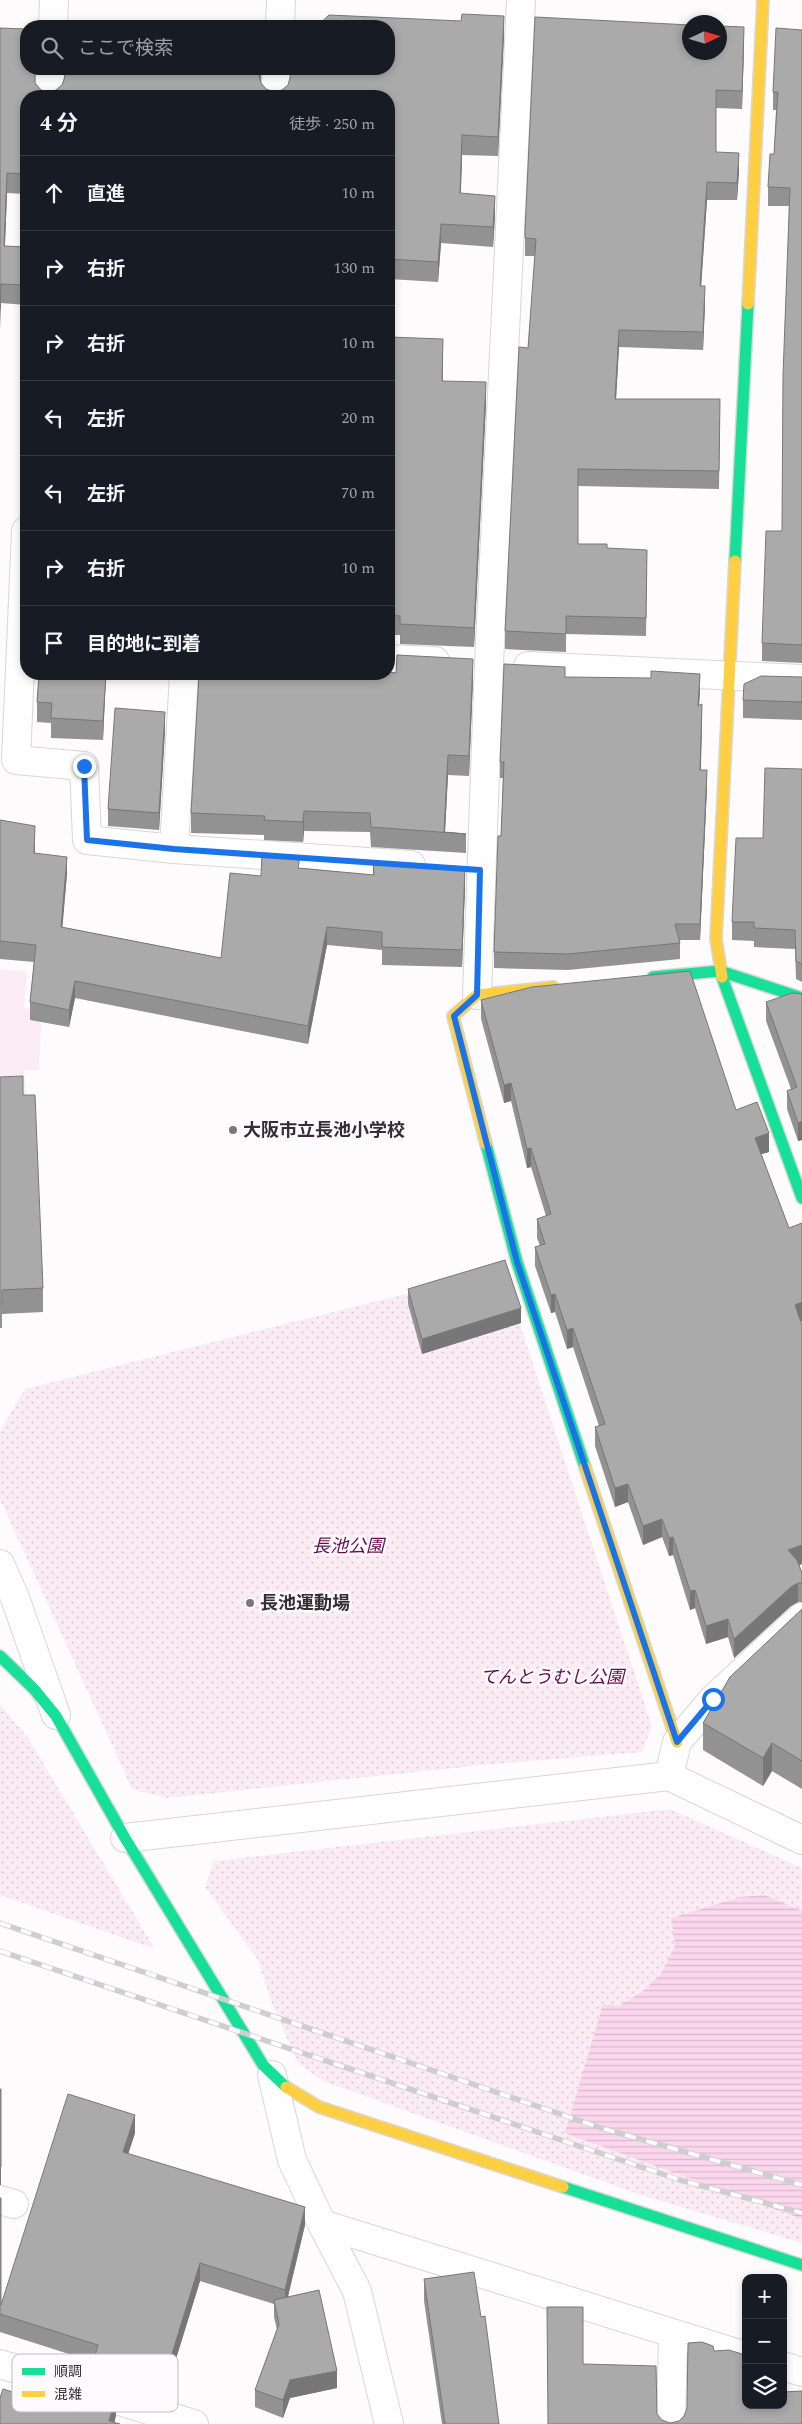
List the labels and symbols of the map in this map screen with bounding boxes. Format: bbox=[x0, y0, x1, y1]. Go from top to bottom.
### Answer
north arrow bbox=[682, 15, 727, 60]
route end bbox=[73, 755, 96, 778]
place label: 大阪市立長池小学校 bbox=[243, 1117, 405, 1144]
marker: 大阪市立長池小学校 bbox=[227, 1124, 239, 1136]
park label: 長池公園 bbox=[312, 1533, 387, 1560]
place label: 長池運動場 bbox=[260, 1590, 350, 1617]
marker: 長池運動場 bbox=[244, 1597, 256, 1609]
park label: てんとうむし公園 bbox=[480, 1664, 627, 1691]
route start bbox=[702, 1688, 725, 1711]
legend bbox=[12, 2354, 178, 2412]
text: 順調 bbox=[54, 2361, 82, 2382]
text: 混雑 bbox=[54, 2384, 82, 2405]

